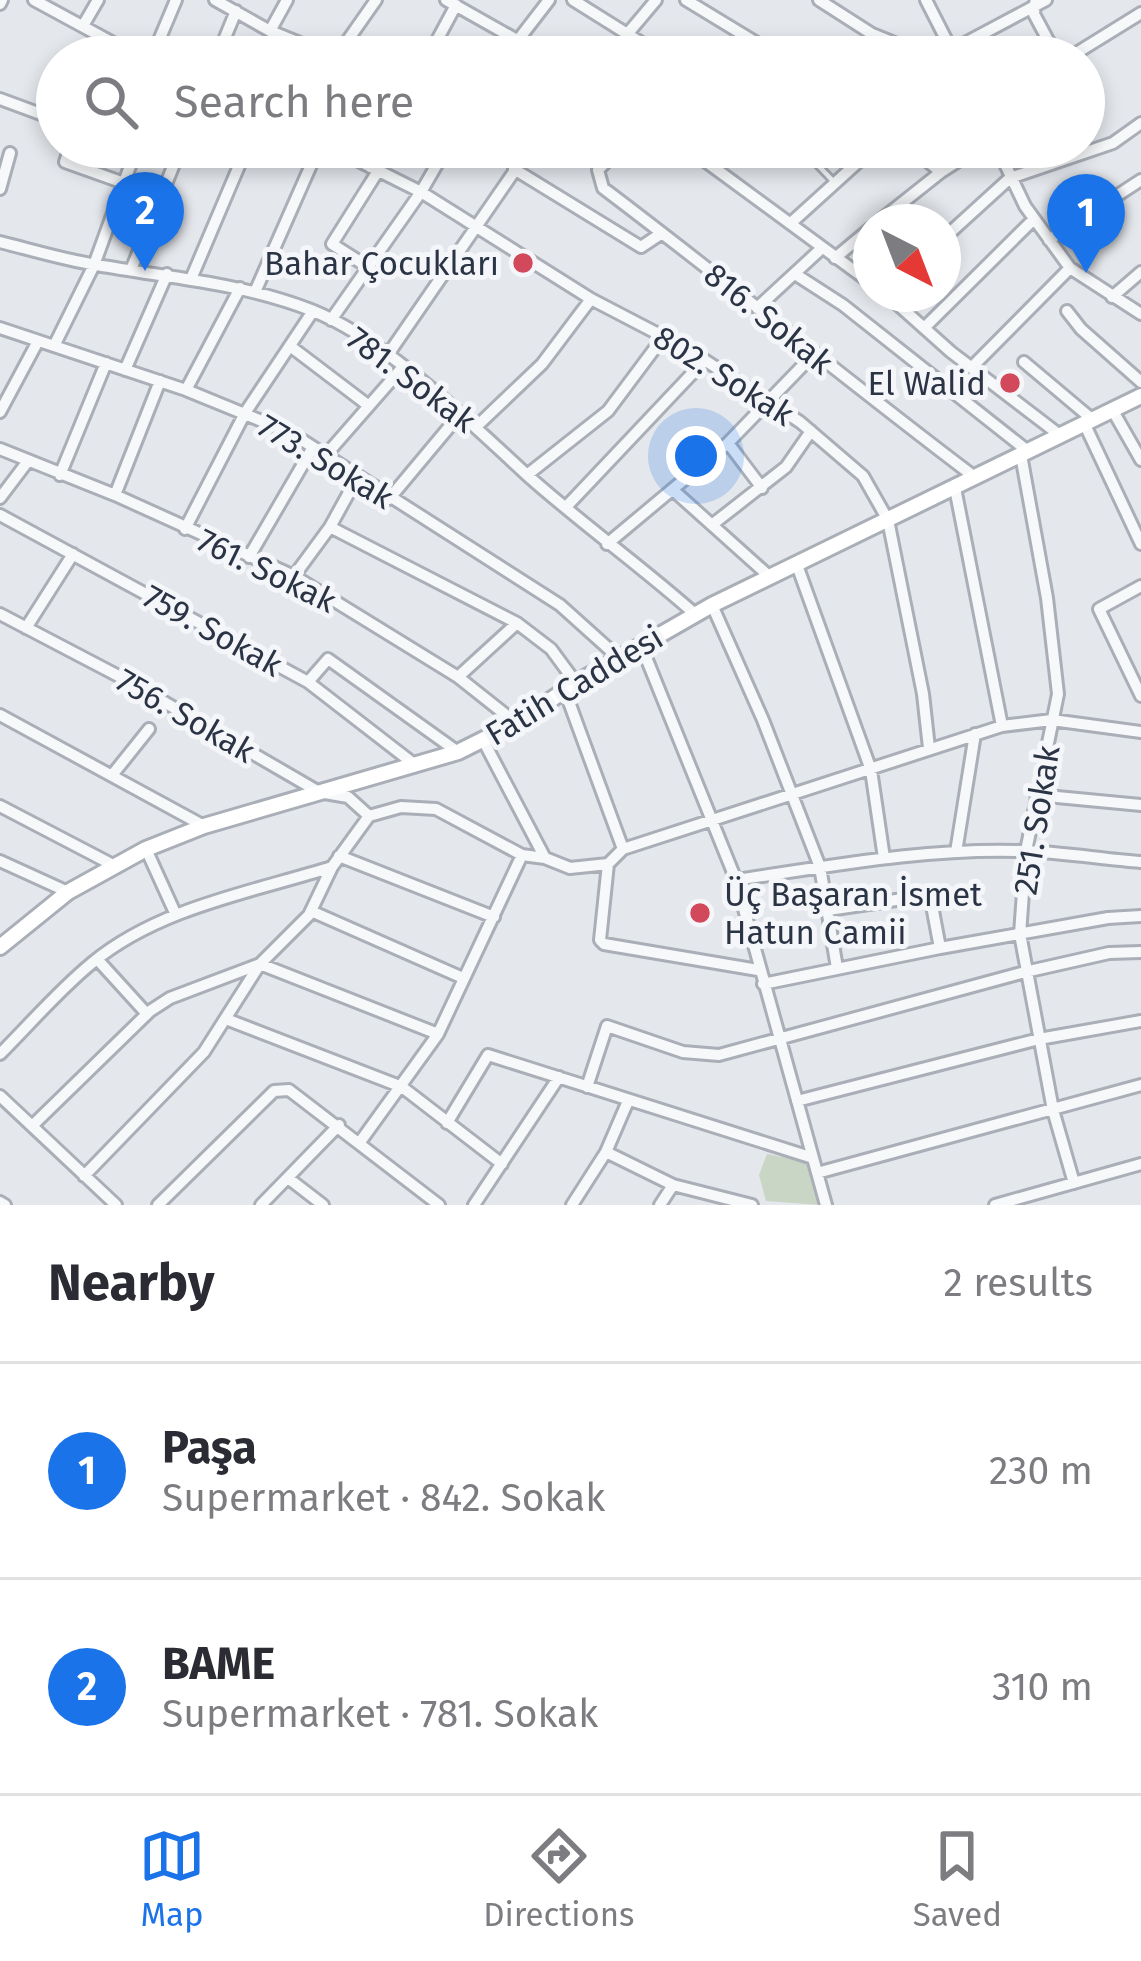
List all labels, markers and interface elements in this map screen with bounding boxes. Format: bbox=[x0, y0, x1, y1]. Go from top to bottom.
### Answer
search box bbox=[36, 36, 1105, 168]
icon: search bbox=[78, 69, 144, 135]
text: Search here bbox=[174, 75, 414, 129]
pin: 2 bbox=[106, 172, 184, 271]
pin: 1 bbox=[1047, 174, 1125, 273]
north arrow bbox=[853, 204, 961, 312]
place label: Bahar Çocukları bbox=[264, 244, 499, 284]
marker: Bahar Çocukları bbox=[510, 250, 536, 276]
street label: 816. Sokak bbox=[696, 255, 841, 383]
street label: 802. Sokak bbox=[646, 317, 801, 435]
street label: 781. Sokak bbox=[339, 318, 484, 441]
place label: El Walid bbox=[868, 364, 986, 404]
marker: El Walid bbox=[997, 370, 1023, 396]
street label: 773. Sokak bbox=[251, 406, 400, 518]
your location bbox=[666, 426, 726, 486]
street label: 761. Sokak bbox=[191, 520, 343, 622]
street label: 759. Sokak bbox=[136, 576, 289, 685]
street label: Fatih Caddesi bbox=[479, 617, 670, 754]
street label: 756. Sokak bbox=[109, 660, 262, 772]
street label: 251. Sokak bbox=[1005, 743, 1069, 898]
place label: Üç Başaran İsmet Hatun Camii bbox=[724, 875, 982, 953]
marker: Üç Başaran İsmet Hatun Camii bbox=[687, 900, 713, 926]
text: Nearby bbox=[48, 1252, 214, 1314]
text: 2 results bbox=[944, 1260, 1093, 1306]
text: Paşa bbox=[162, 1421, 257, 1475]
text: 1 bbox=[78, 1448, 96, 1494]
text: 230 m bbox=[989, 1448, 1093, 1494]
text: Supermarket · 842. Sokak bbox=[162, 1475, 605, 1521]
text: BAME bbox=[162, 1637, 275, 1691]
text: 2 bbox=[77, 1664, 97, 1710]
text: 310 m bbox=[992, 1664, 1093, 1710]
text: Supermarket · 781. Sokak bbox=[162, 1691, 598, 1737]
tab: Map bbox=[139, 1823, 205, 1935]
tab: Directions bbox=[483, 1823, 635, 1935]
tab: Saved bbox=[913, 1823, 1002, 1935]

